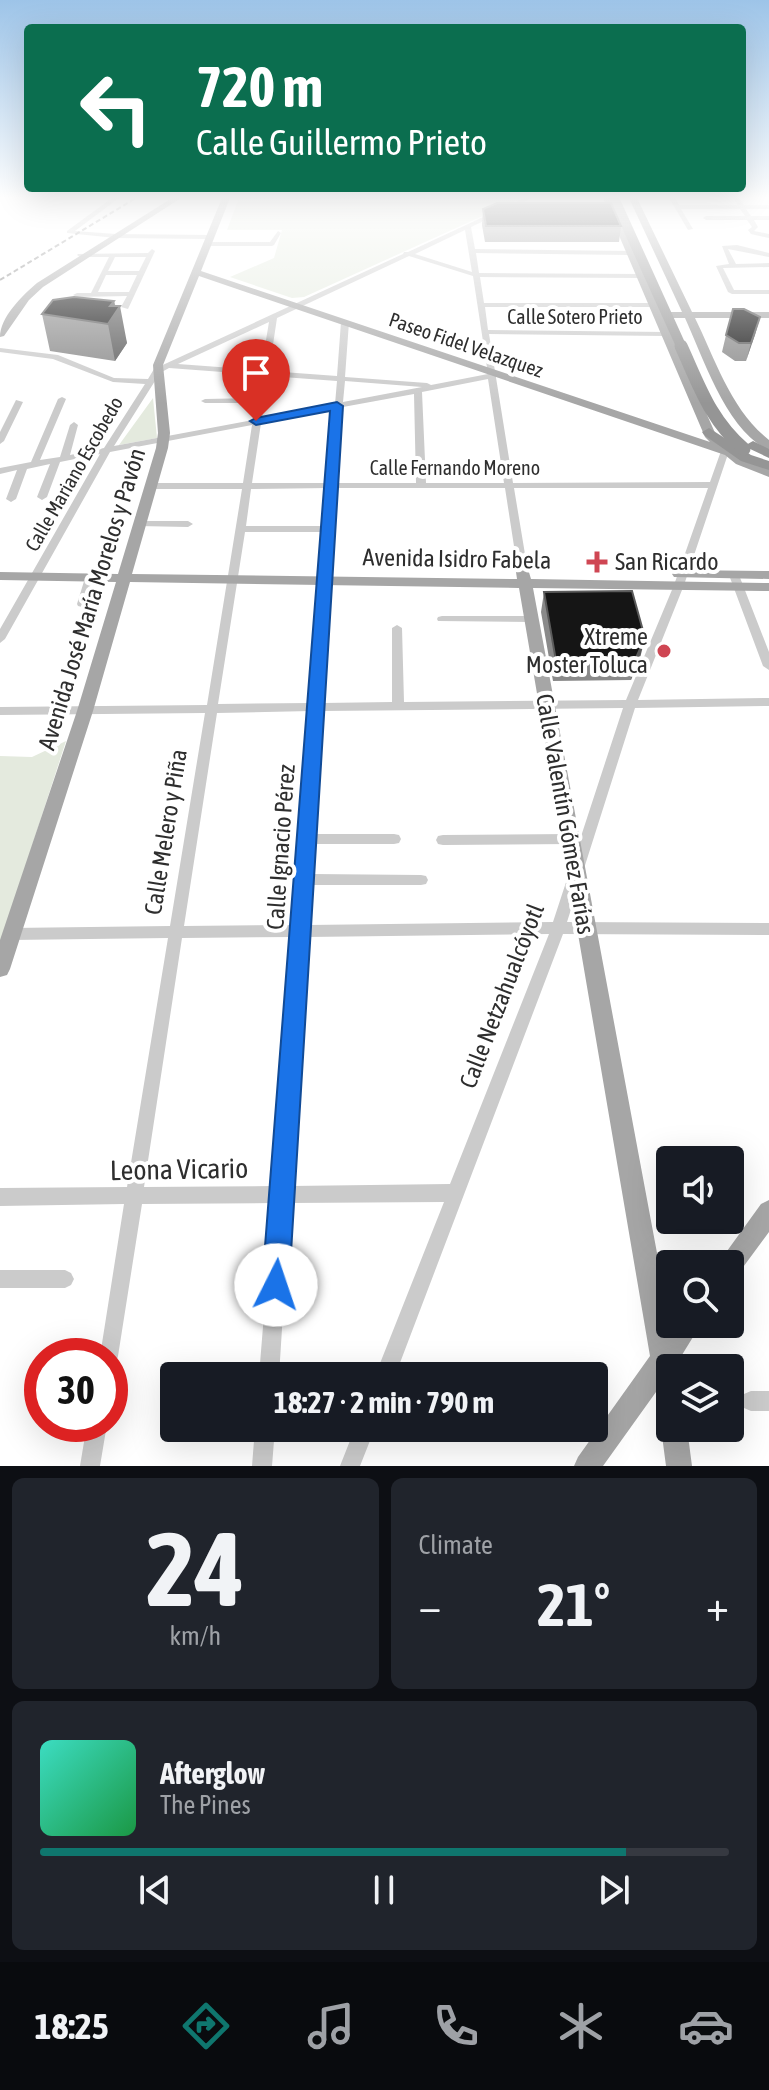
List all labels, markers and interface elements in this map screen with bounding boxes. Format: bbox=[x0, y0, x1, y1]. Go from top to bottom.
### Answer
text: 720 m bbox=[196, 55, 323, 119]
icon: left bbox=[64, 56, 168, 160]
text: Calle Guillermo Prieto bbox=[196, 121, 487, 163]
street label: Calle Sotero Prieto bbox=[507, 305, 643, 328]
street label: Paseo Fidel Velazquez bbox=[386, 307, 546, 382]
pin bbox=[222, 339, 290, 421]
icon: arrive bbox=[234, 351, 278, 395]
street label: Calle Mariano Escobedo bbox=[20, 392, 127, 555]
street label: Avenida José María Morelos y Pavón bbox=[33, 445, 150, 753]
street label: Calle Fernando Moreno bbox=[370, 456, 540, 479]
street label: Avenida Isidro Fabela bbox=[362, 543, 552, 574]
place label: San Ricardo bbox=[615, 548, 718, 575]
marker: San Ricardo bbox=[586, 551, 608, 573]
place label: Xtreme Moster Toluca bbox=[526, 623, 648, 678]
marker: Xtreme Moster Toluca bbox=[655, 642, 673, 660]
street label: Calle Valentín Gómez Farías bbox=[531, 692, 600, 936]
street label: Calle Melero y Piña bbox=[139, 747, 192, 917]
street label: Calle Ignacio Pérez bbox=[261, 763, 300, 931]
street label: Calle Netzahualcóyotl bbox=[454, 899, 549, 1092]
map controls bbox=[656, 1146, 744, 1442]
button: sound bbox=[656, 1146, 744, 1234]
street label: Leona Vicario bbox=[110, 1152, 248, 1186]
position arrow bbox=[234, 1243, 318, 1327]
button: search bbox=[656, 1250, 744, 1338]
speed limit sign: 30 bbox=[24, 1338, 128, 1442]
button: layers bbox=[656, 1354, 744, 1442]
text: 18:27 · 2 min · 790 m bbox=[274, 1385, 494, 1419]
text: 24 bbox=[146, 1509, 244, 1628]
text: Climate bbox=[419, 1530, 493, 1560]
text: 21° bbox=[537, 1570, 610, 1639]
text: − bbox=[419, 1580, 441, 1630]
text: + bbox=[706, 1580, 729, 1630]
text: km/h bbox=[169, 1621, 221, 1651]
text: Afterglow bbox=[160, 1756, 265, 1790]
text: The Pines bbox=[160, 1790, 251, 1820]
icon: previous bbox=[133, 1868, 177, 1912]
icon: pause bbox=[362, 1868, 406, 1912]
icon: next bbox=[592, 1868, 636, 1912]
icon: directions bbox=[178, 1998, 234, 2054]
icon: music bbox=[303, 1998, 359, 2054]
icon: phone bbox=[428, 1998, 484, 2054]
icon: climate bbox=[553, 1998, 609, 2054]
icon: car bbox=[678, 1998, 734, 2054]
text: 18:25 bbox=[35, 2005, 109, 2047]

